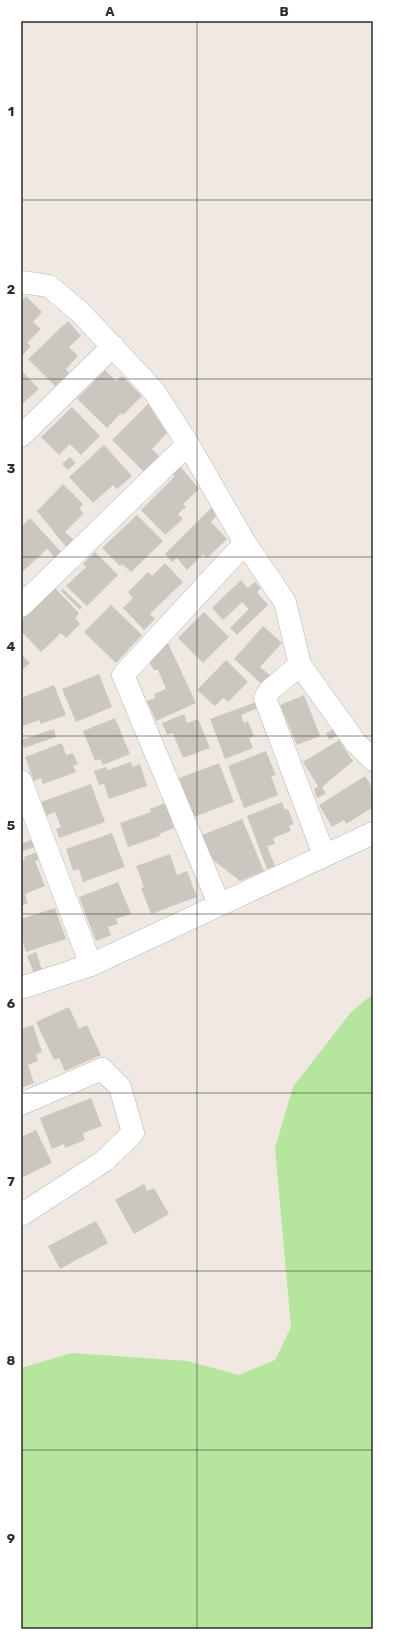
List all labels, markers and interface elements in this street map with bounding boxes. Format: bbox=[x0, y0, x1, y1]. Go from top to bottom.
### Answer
text: A bbox=[105, 4, 115, 19]
text: B bbox=[279, 4, 289, 19]
text: 1 bbox=[8, 104, 14, 119]
text: 2 bbox=[7, 282, 15, 297]
text: 3 bbox=[7, 461, 16, 476]
text: 4 bbox=[7, 639, 16, 654]
text: 5 bbox=[7, 818, 15, 833]
text: 6 bbox=[7, 996, 16, 1011]
text: 7 bbox=[7, 1174, 15, 1189]
text: 8 bbox=[7, 1353, 16, 1368]
text: 9 bbox=[7, 1531, 15, 1546]

